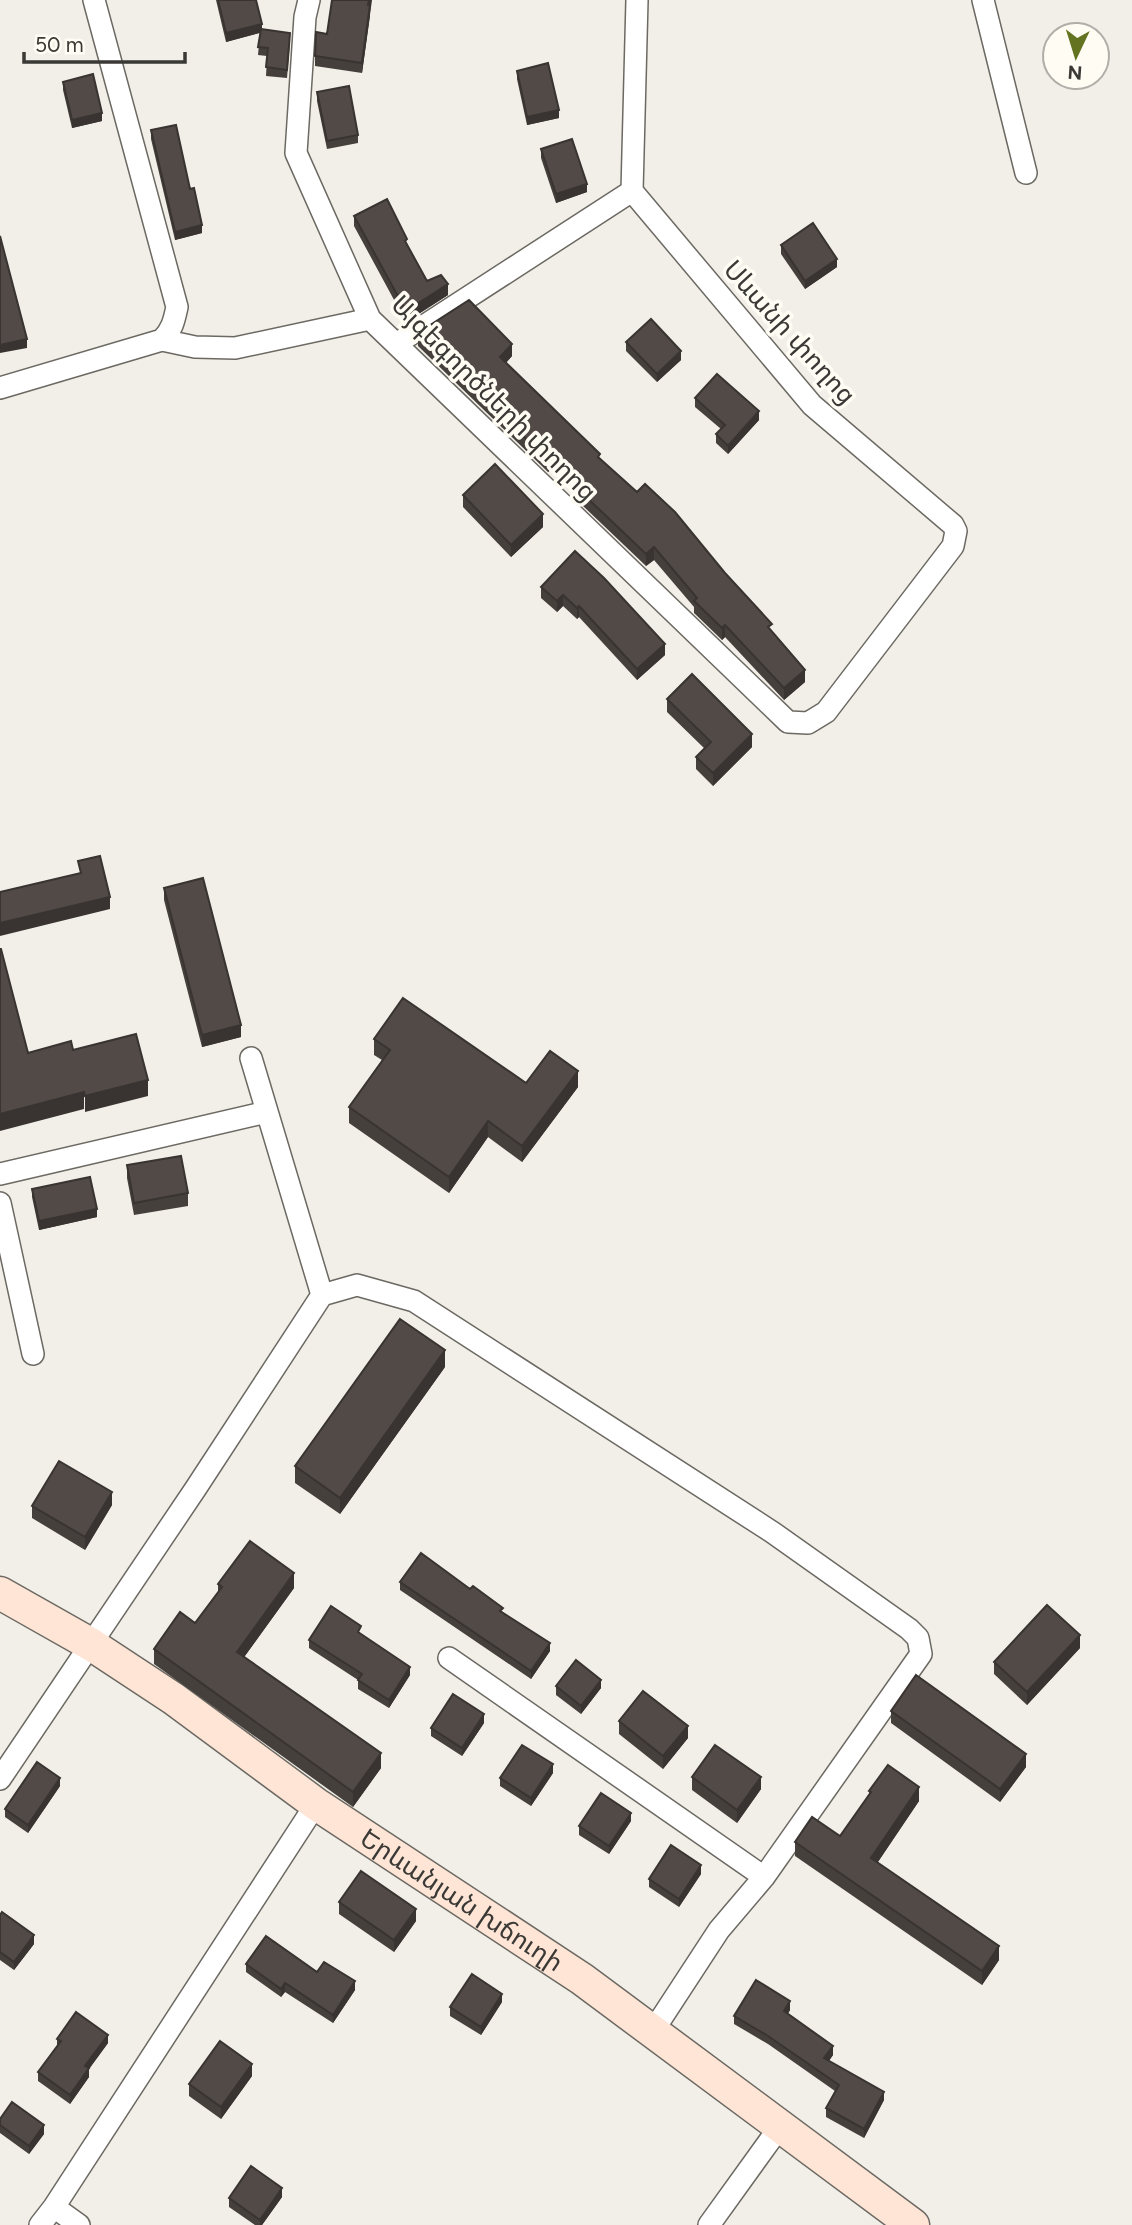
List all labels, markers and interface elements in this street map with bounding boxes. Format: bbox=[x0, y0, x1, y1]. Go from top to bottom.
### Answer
scale bar bbox=[24, 21, 186, 65]
north arrow bbox=[1041, 21, 1111, 91]
text: 50 m bbox=[35, 32, 84, 57]
text: N bbox=[1067, 60, 1083, 84]
street label: Սևանի փողոց bbox=[717, 254, 863, 410]
street label: Այգեգործների փողոց bbox=[384, 288, 604, 508]
street label: Երևանյան խճուղի bbox=[354, 1822, 569, 1978]

